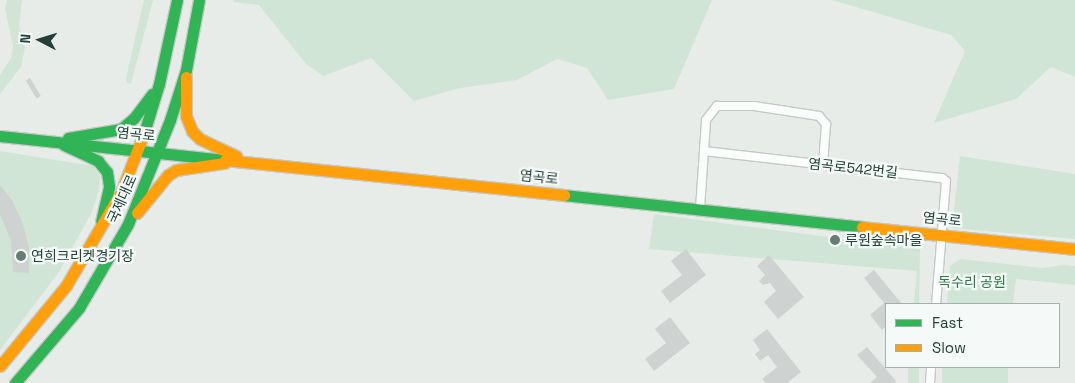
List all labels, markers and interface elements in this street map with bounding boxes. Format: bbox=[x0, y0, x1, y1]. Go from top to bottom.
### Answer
north arrow bbox=[15, 15, 65, 65]
text: N bbox=[16, 33, 34, 44]
street label: 염곡로 bbox=[116, 124, 156, 144]
street label: 염곡로542번길 bbox=[807, 155, 899, 181]
street label: 염곡로 bbox=[519, 167, 559, 187]
street label: 국제대로 bbox=[104, 172, 140, 226]
street label: 염곡로 bbox=[922, 209, 962, 229]
place label: 루원숲속마을 bbox=[845, 232, 922, 248]
marker: 루원숲속마을 bbox=[829, 234, 841, 246]
place label: 연희크리켓경기장 bbox=[31, 248, 134, 264]
marker: 연희크리켓경기장 bbox=[15, 250, 27, 262]
park label: 독수리 공원 bbox=[938, 274, 1006, 290]
legend bbox=[885, 303, 1060, 368]
text: Fast bbox=[932, 313, 963, 332]
text: Slow bbox=[932, 338, 966, 357]

